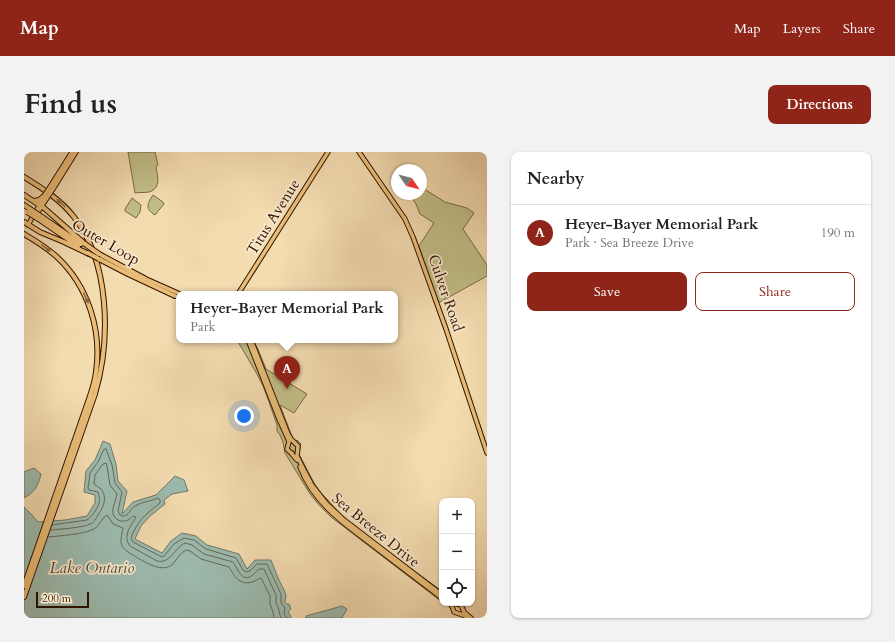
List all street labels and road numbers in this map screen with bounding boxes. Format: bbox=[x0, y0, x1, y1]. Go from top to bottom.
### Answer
street label: Titus Avenue bbox=[242, 175, 304, 259]
street label: Outer Loop bbox=[68, 214, 144, 270]
street label: Culver Road bbox=[423, 252, 469, 334]
street label: Sea Breeze Drive bbox=[328, 488, 424, 572]

